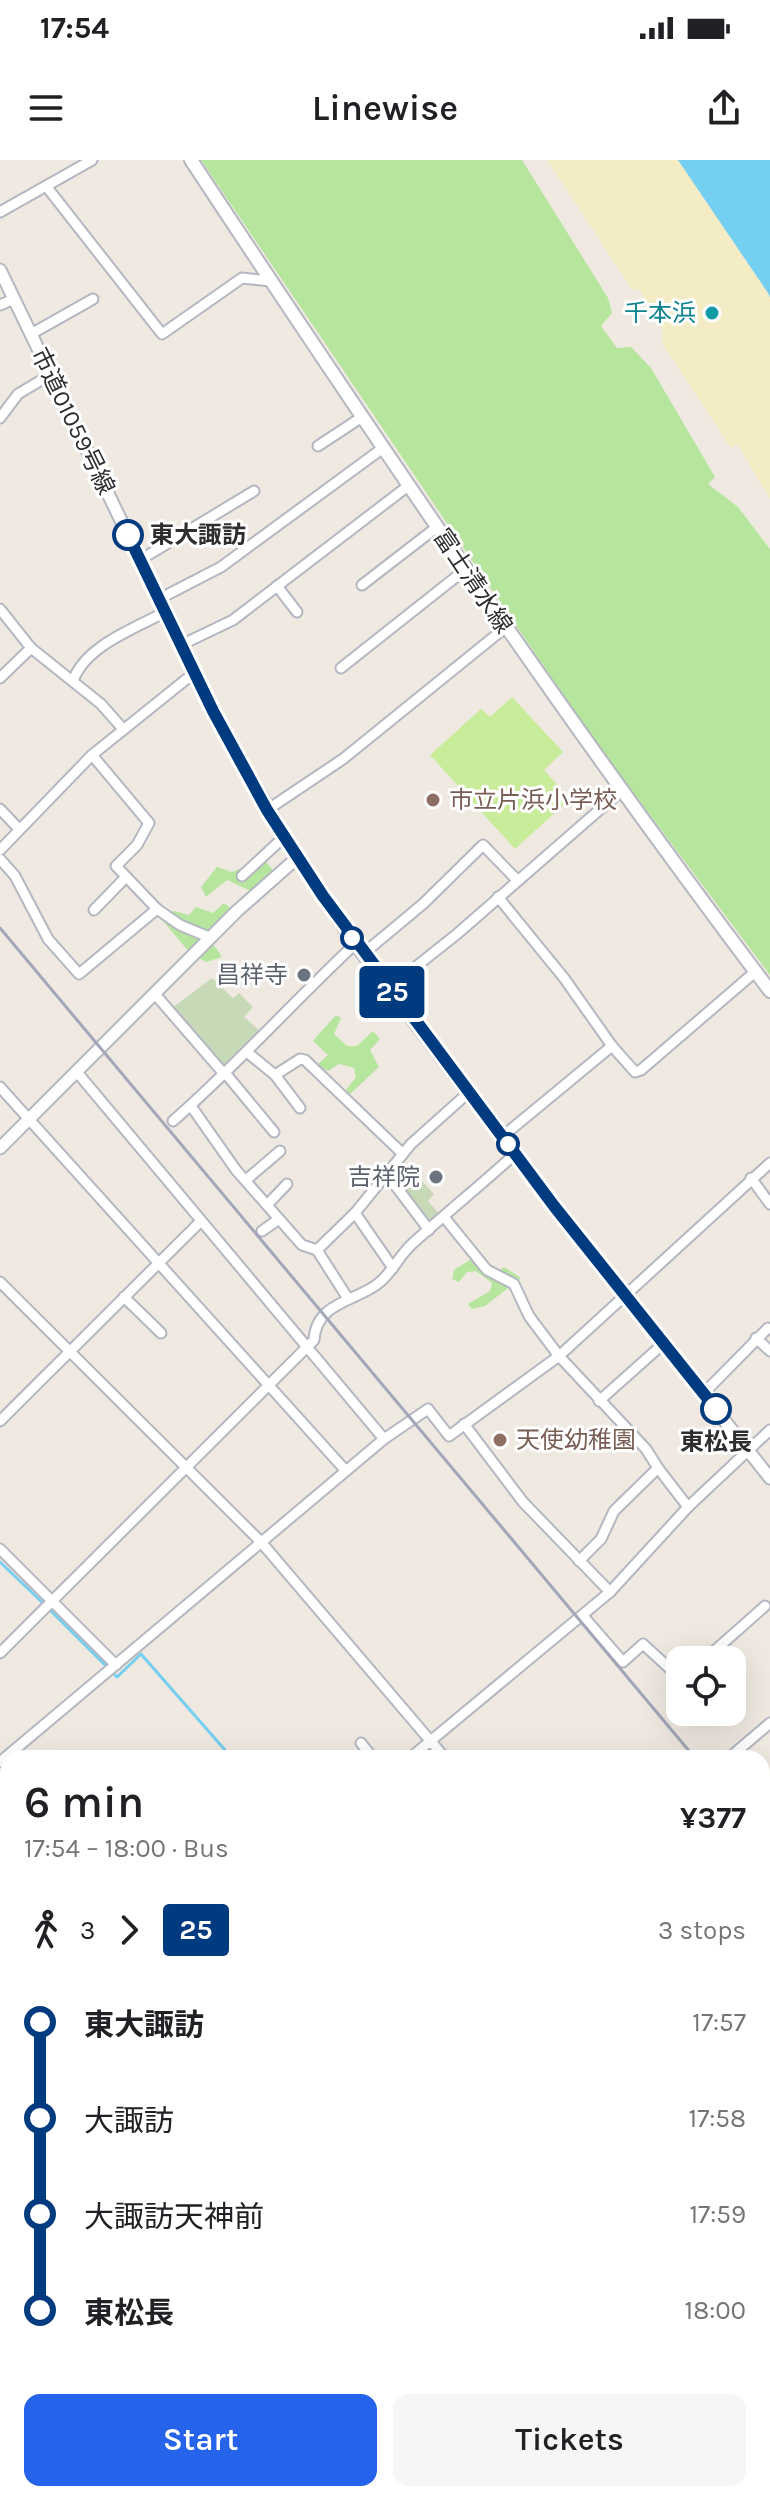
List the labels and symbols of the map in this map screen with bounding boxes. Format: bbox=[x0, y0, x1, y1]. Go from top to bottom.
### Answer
place label: 千本浜 bbox=[624, 299, 696, 327]
marker: 千本浜 bbox=[703, 304, 721, 322]
street label: 市道01059号線 bbox=[25, 343, 121, 499]
marker: 東大諏訪 bbox=[113, 520, 143, 550]
place label: 東大諏訪 bbox=[150, 521, 246, 549]
street label: 富士清水線 bbox=[428, 523, 518, 639]
place label: 市立片浜小学校 bbox=[449, 786, 617, 814]
marker: 市立片浜小学校 bbox=[424, 791, 442, 809]
unlabelled marker bbox=[341, 927, 363, 949]
place label: 昌祥寺 bbox=[216, 961, 288, 989]
marker: 昌祥寺 bbox=[295, 966, 313, 984]
line badge: 25 bbox=[356, 966, 428, 1018]
unlabelled marker bbox=[497, 1133, 519, 1155]
place label: 吉祥院 bbox=[348, 1163, 420, 1191]
marker: 吉祥院 bbox=[427, 1168, 445, 1186]
marker: 東松長 bbox=[701, 1394, 731, 1424]
place label: 天使幼稚園 bbox=[516, 1426, 636, 1454]
place label: 東松長 bbox=[680, 1428, 752, 1456]
marker: 天使幼稚園 bbox=[491, 1431, 509, 1449]

